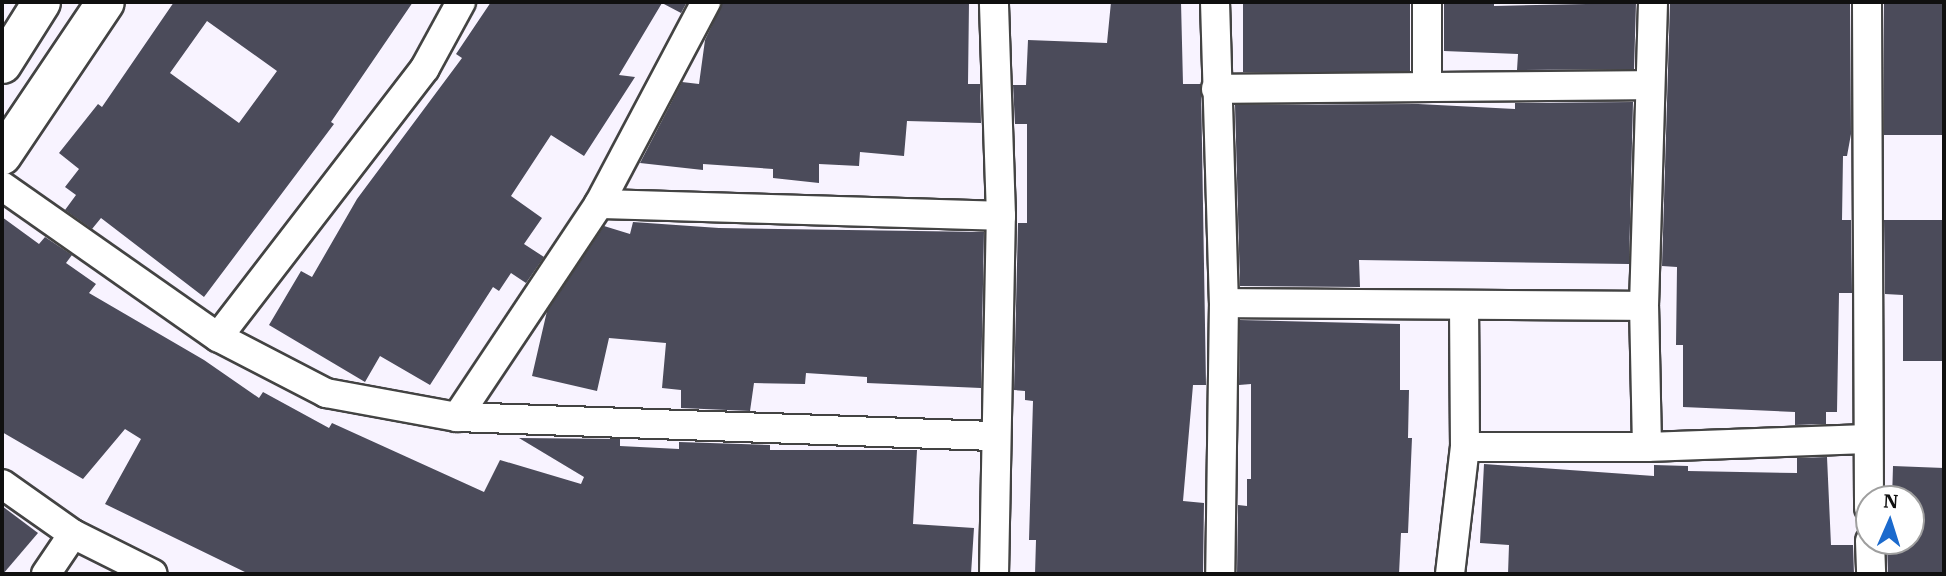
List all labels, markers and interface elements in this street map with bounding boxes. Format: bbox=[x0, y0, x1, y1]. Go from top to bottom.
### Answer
north arrow bbox=[1855, 485, 1925, 555]
text: N bbox=[1883, 489, 1899, 513]

